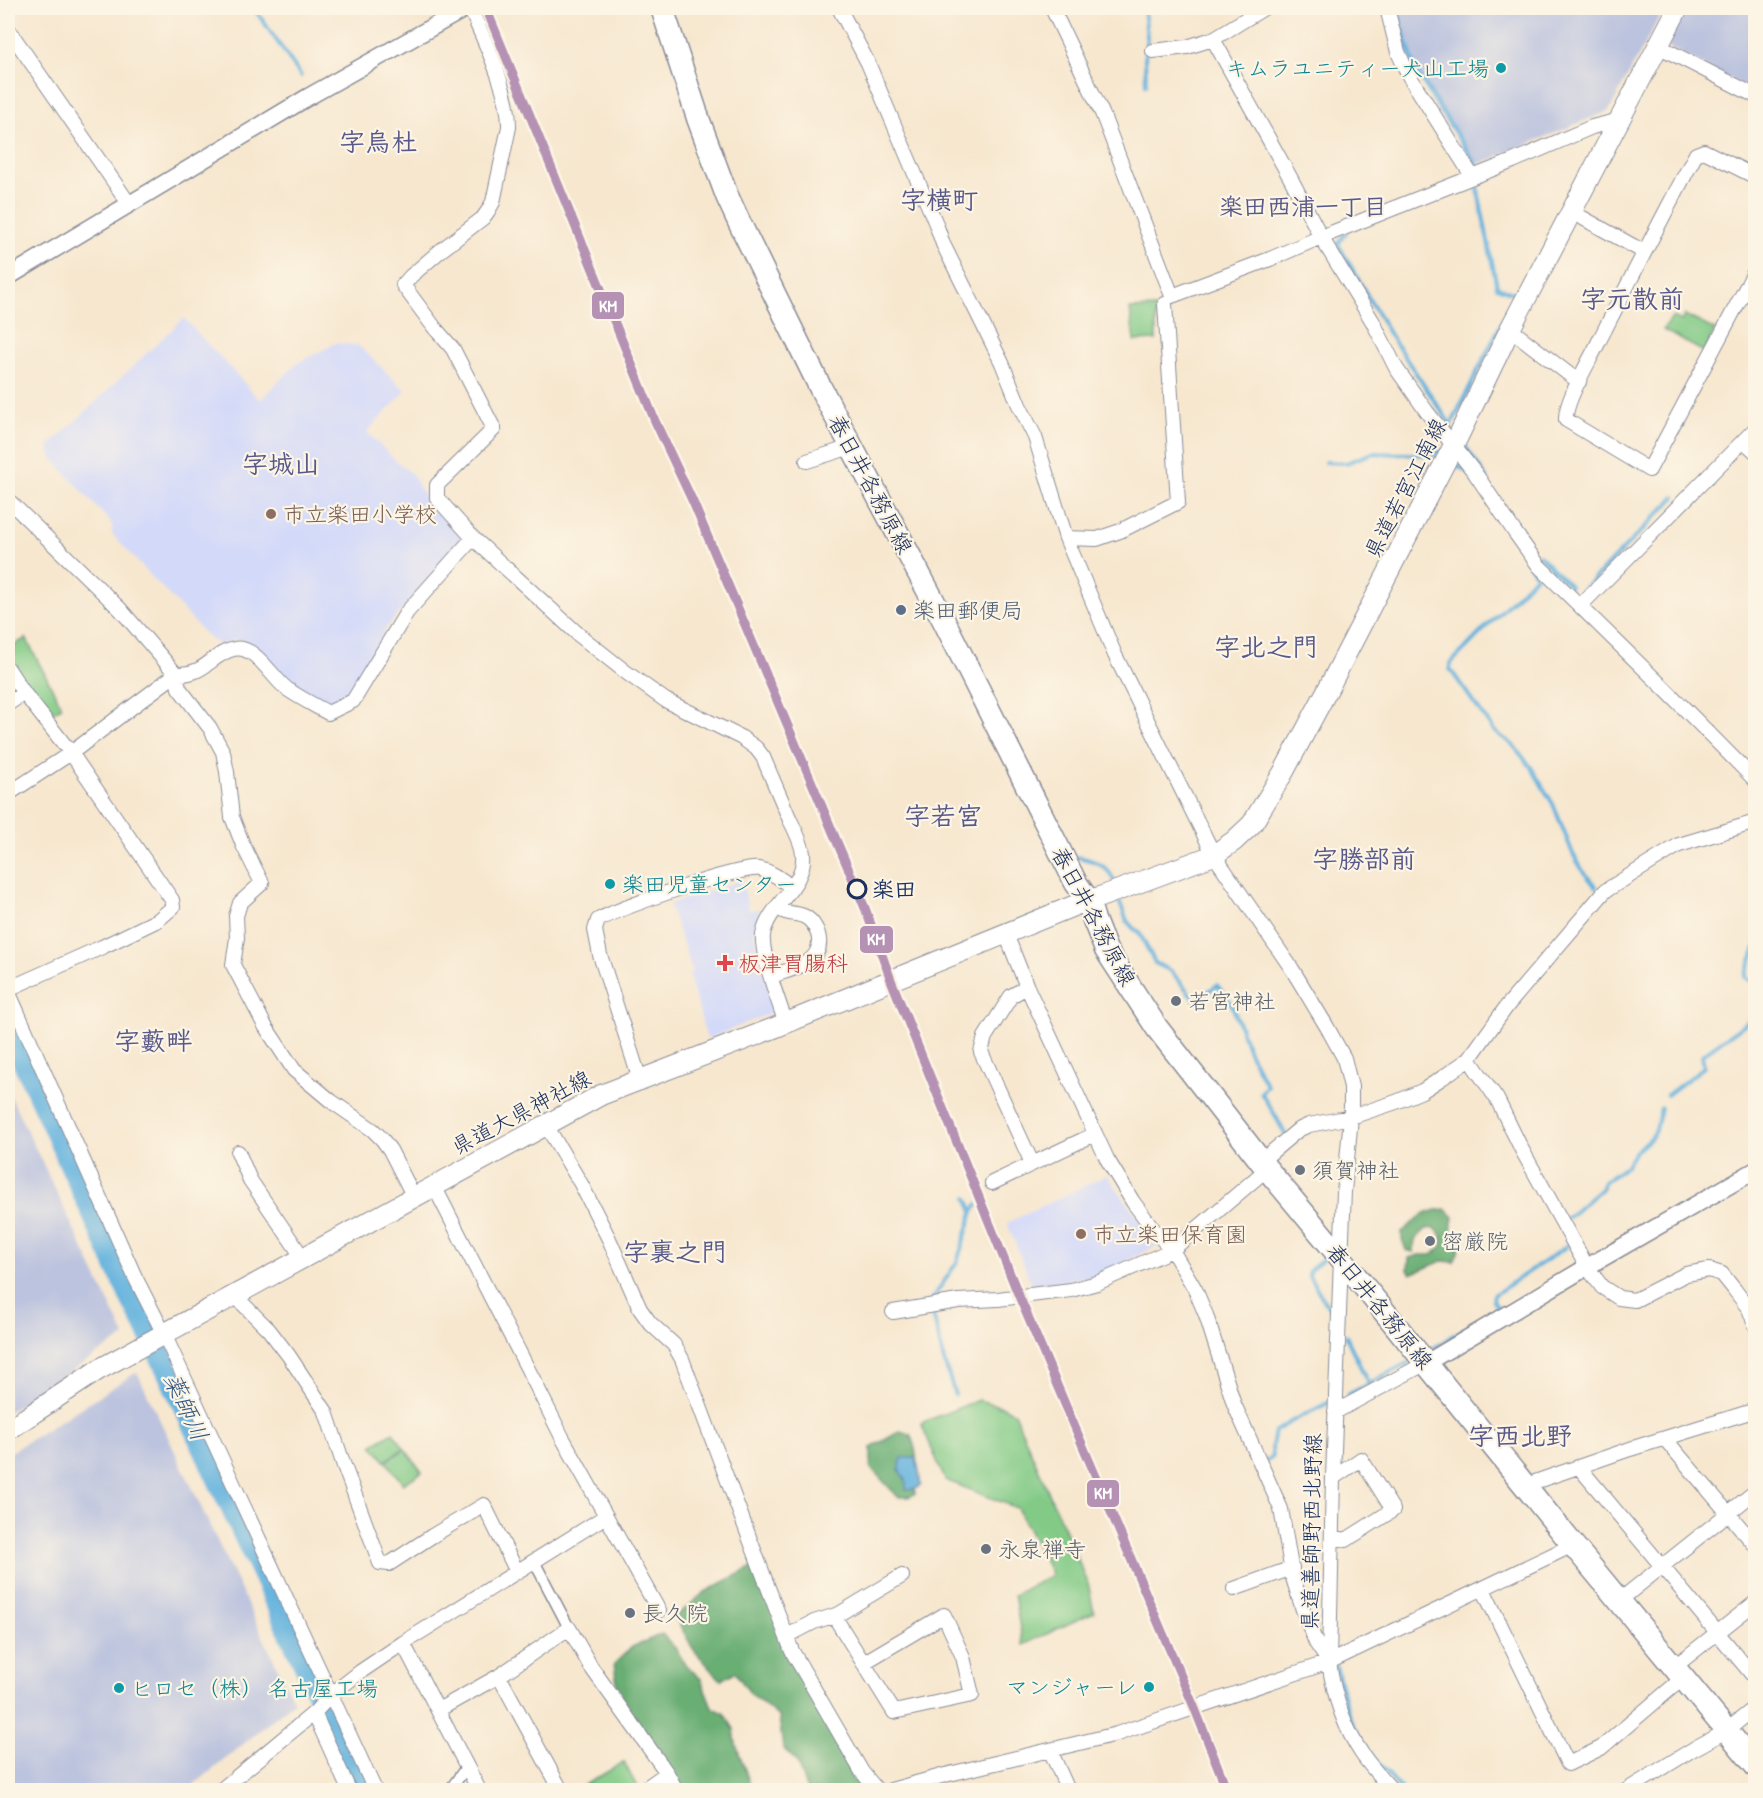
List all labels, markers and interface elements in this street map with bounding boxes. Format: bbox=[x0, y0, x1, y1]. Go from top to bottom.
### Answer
place label: キムラユニティー犬山工場 bbox=[1225, 53, 1489, 83]
marker: キムラユニティー犬山工場 bbox=[1494, 61, 1508, 75]
district label: 字烏杜 bbox=[339, 124, 417, 159]
district label: 字横町 bbox=[900, 182, 978, 217]
district label: 楽田西浦一丁目 bbox=[1219, 190, 1387, 222]
district label: 字元散前 bbox=[1580, 281, 1684, 316]
line badge: KM bbox=[591, 291, 625, 320]
text: KM bbox=[599, 295, 617, 317]
street label: 春日井各務原線 bbox=[822, 409, 920, 559]
street label: 県道若宮江南線 bbox=[1357, 413, 1453, 563]
district label: 字城山 bbox=[242, 446, 320, 481]
place label: 市立楽田小学校 bbox=[283, 499, 437, 529]
marker: 市立楽田小学校 bbox=[264, 507, 278, 521]
place label: 楽田郵便局 bbox=[913, 595, 1023, 625]
marker: 楽田郵便局 bbox=[894, 603, 908, 617]
district label: 字北之門 bbox=[1214, 629, 1318, 664]
district label: 字若宮 bbox=[904, 798, 982, 833]
street label: 春日井各務原線 bbox=[1045, 841, 1143, 991]
district label: 字勝部前 bbox=[1312, 841, 1416, 876]
place label: 楽田児童センター bbox=[622, 869, 797, 899]
place label: 楽田 bbox=[872, 874, 916, 904]
marker: 楽田児童センター bbox=[603, 877, 617, 891]
marker: 楽田 bbox=[847, 879, 867, 899]
line badge: KM bbox=[859, 925, 894, 954]
text: KM bbox=[867, 928, 885, 950]
place label: 板津胃腸科 bbox=[738, 948, 848, 978]
marker: 板津胃腸科 bbox=[716, 954, 734, 972]
place label: 若宮神社 bbox=[1188, 986, 1276, 1016]
marker: 若宮神社 bbox=[1169, 994, 1183, 1008]
district label: 字藪畔 bbox=[114, 1023, 192, 1058]
street label: 県道大県神社線 bbox=[446, 1063, 596, 1161]
place label: 須賀神社 bbox=[1312, 1155, 1400, 1185]
marker: 須賀神社 bbox=[1293, 1163, 1307, 1177]
place label: 市立楽田保育園 bbox=[1093, 1219, 1247, 1249]
place label: 密厳院 bbox=[1442, 1226, 1508, 1256]
marker: 市立楽田保育園 bbox=[1074, 1227, 1088, 1241]
district label: 字裏之門 bbox=[623, 1234, 727, 1269]
marker: 密厳院 bbox=[1423, 1234, 1437, 1248]
street label: 春日井各務原線 bbox=[1320, 1237, 1440, 1375]
water label: 薬師川 bbox=[157, 1367, 217, 1446]
district label: 字西北野 bbox=[1468, 1418, 1572, 1453]
street label: 県道善師野西北野線 bbox=[1294, 1433, 1328, 1631]
line badge: KM bbox=[1086, 1479, 1120, 1508]
text: KM bbox=[1094, 1482, 1112, 1504]
place label: 永泉禅寺 bbox=[998, 1534, 1086, 1564]
marker: 永泉禅寺 bbox=[979, 1542, 993, 1556]
place label: 長久院 bbox=[642, 1598, 708, 1628]
marker: 長久院 bbox=[623, 1606, 637, 1620]
place label: マンジャーレ bbox=[1006, 1672, 1137, 1702]
place label: ヒロセ（株） 名古屋工場 bbox=[131, 1673, 378, 1703]
marker: マンジャーレ bbox=[1142, 1680, 1156, 1694]
marker: ヒロセ（株） 名古屋工場 bbox=[112, 1681, 126, 1695]

